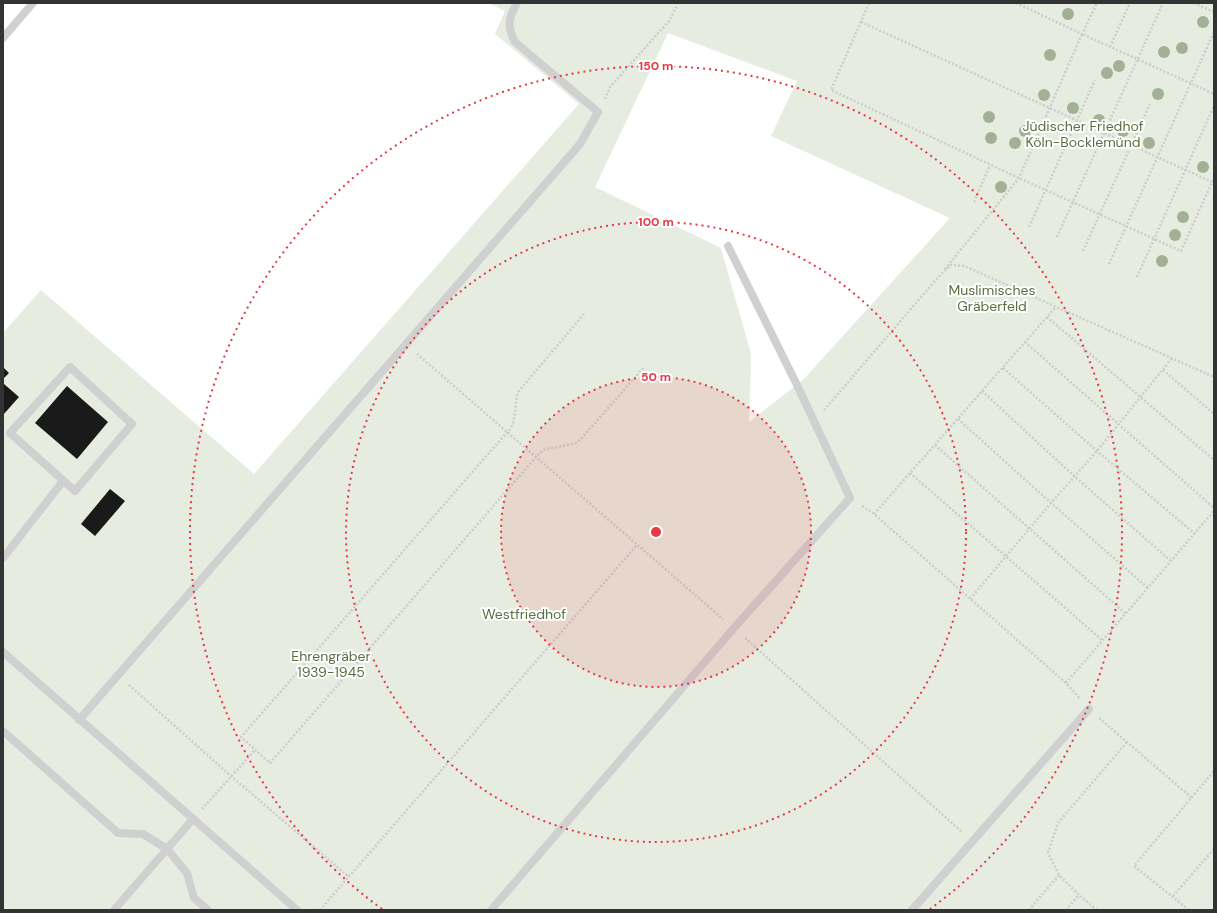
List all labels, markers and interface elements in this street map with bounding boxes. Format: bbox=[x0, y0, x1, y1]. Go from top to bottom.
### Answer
text: 150 m bbox=[639, 58, 673, 74]
park label: Jüdischer Friedhof Köln-Bocklemünd bbox=[1023, 117, 1144, 151]
text: 100 m bbox=[638, 214, 674, 230]
park label: Muslimisches Gräberfeld bbox=[948, 281, 1036, 315]
text: 50 m bbox=[641, 369, 671, 385]
centre of rings bbox=[649, 525, 663, 539]
park label: Westfriedhof bbox=[482, 605, 566, 623]
park label: Ehrengräber 1939-1945 bbox=[291, 647, 371, 681]

